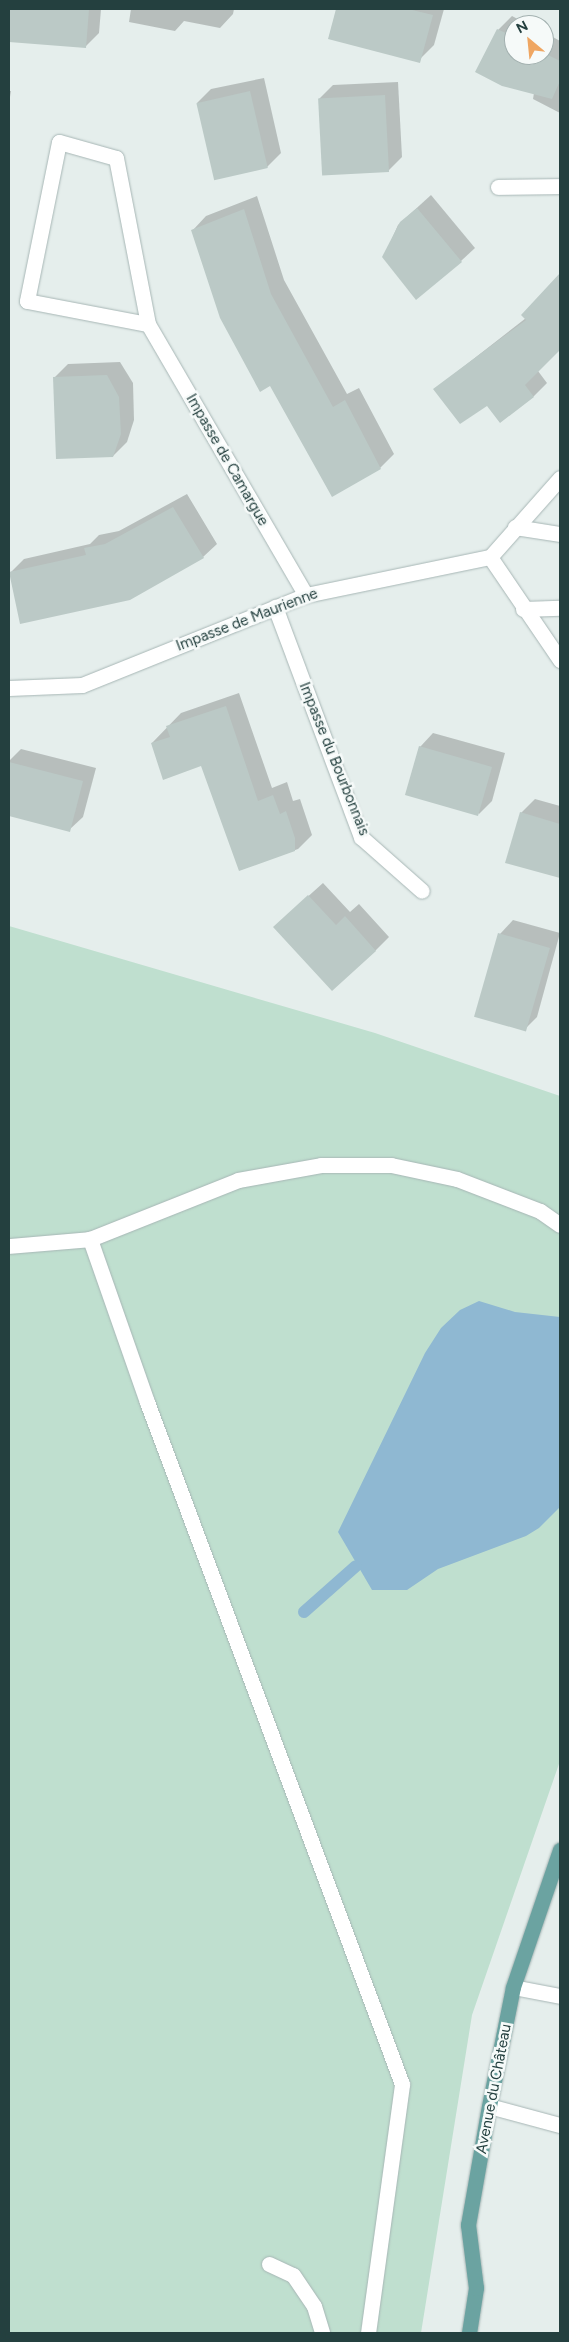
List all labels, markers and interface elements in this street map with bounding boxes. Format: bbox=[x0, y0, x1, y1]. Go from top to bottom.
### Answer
north arrow bbox=[504, 15, 554, 65]
text: N bbox=[513, 17, 531, 37]
street label: Impasse de Camargue bbox=[182, 391, 272, 529]
street label: Impasse de Maurienne bbox=[174, 585, 320, 655]
street label: Impasse du Bourbonnais bbox=[295, 680, 373, 838]
street label: Avenue du Château bbox=[473, 2023, 515, 2155]

